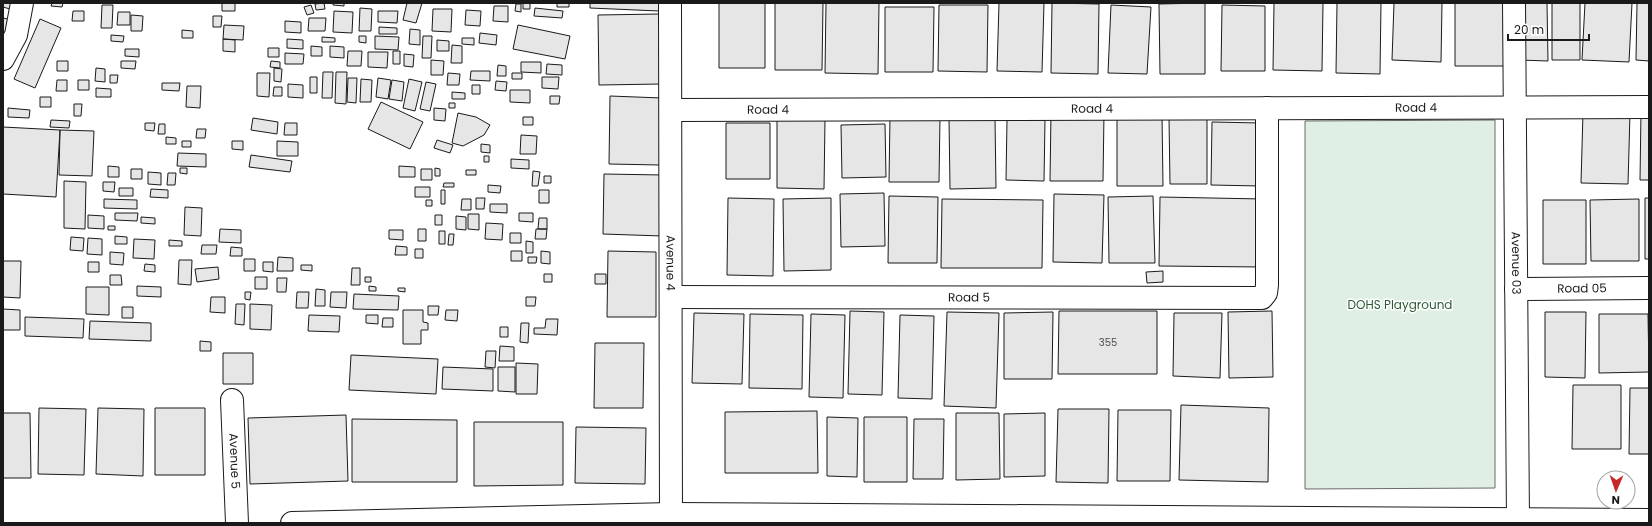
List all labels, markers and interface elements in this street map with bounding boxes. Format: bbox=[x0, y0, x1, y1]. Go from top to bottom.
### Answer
scale bar bbox=[1508, 16, 1589, 42]
text: 20 m bbox=[1514, 21, 1544, 38]
street label: Road 4 bbox=[1395, 99, 1437, 116]
street label: Road 4 bbox=[1071, 100, 1113, 117]
street label: Road 4 bbox=[747, 101, 789, 118]
street label: Avenue 03 bbox=[1508, 231, 1525, 295]
street label: Avenue 4 bbox=[662, 235, 680, 291]
street label: Road 05 bbox=[1557, 279, 1607, 297]
street label: Road 5 bbox=[948, 288, 990, 306]
park label: DOHS Playground bbox=[1348, 296, 1452, 313]
house number: 355 bbox=[1099, 335, 1117, 350]
street label: Avenue 5 bbox=[225, 433, 245, 489]
north arrow bbox=[1596, 470, 1636, 510]
text: N bbox=[1611, 492, 1620, 508]

